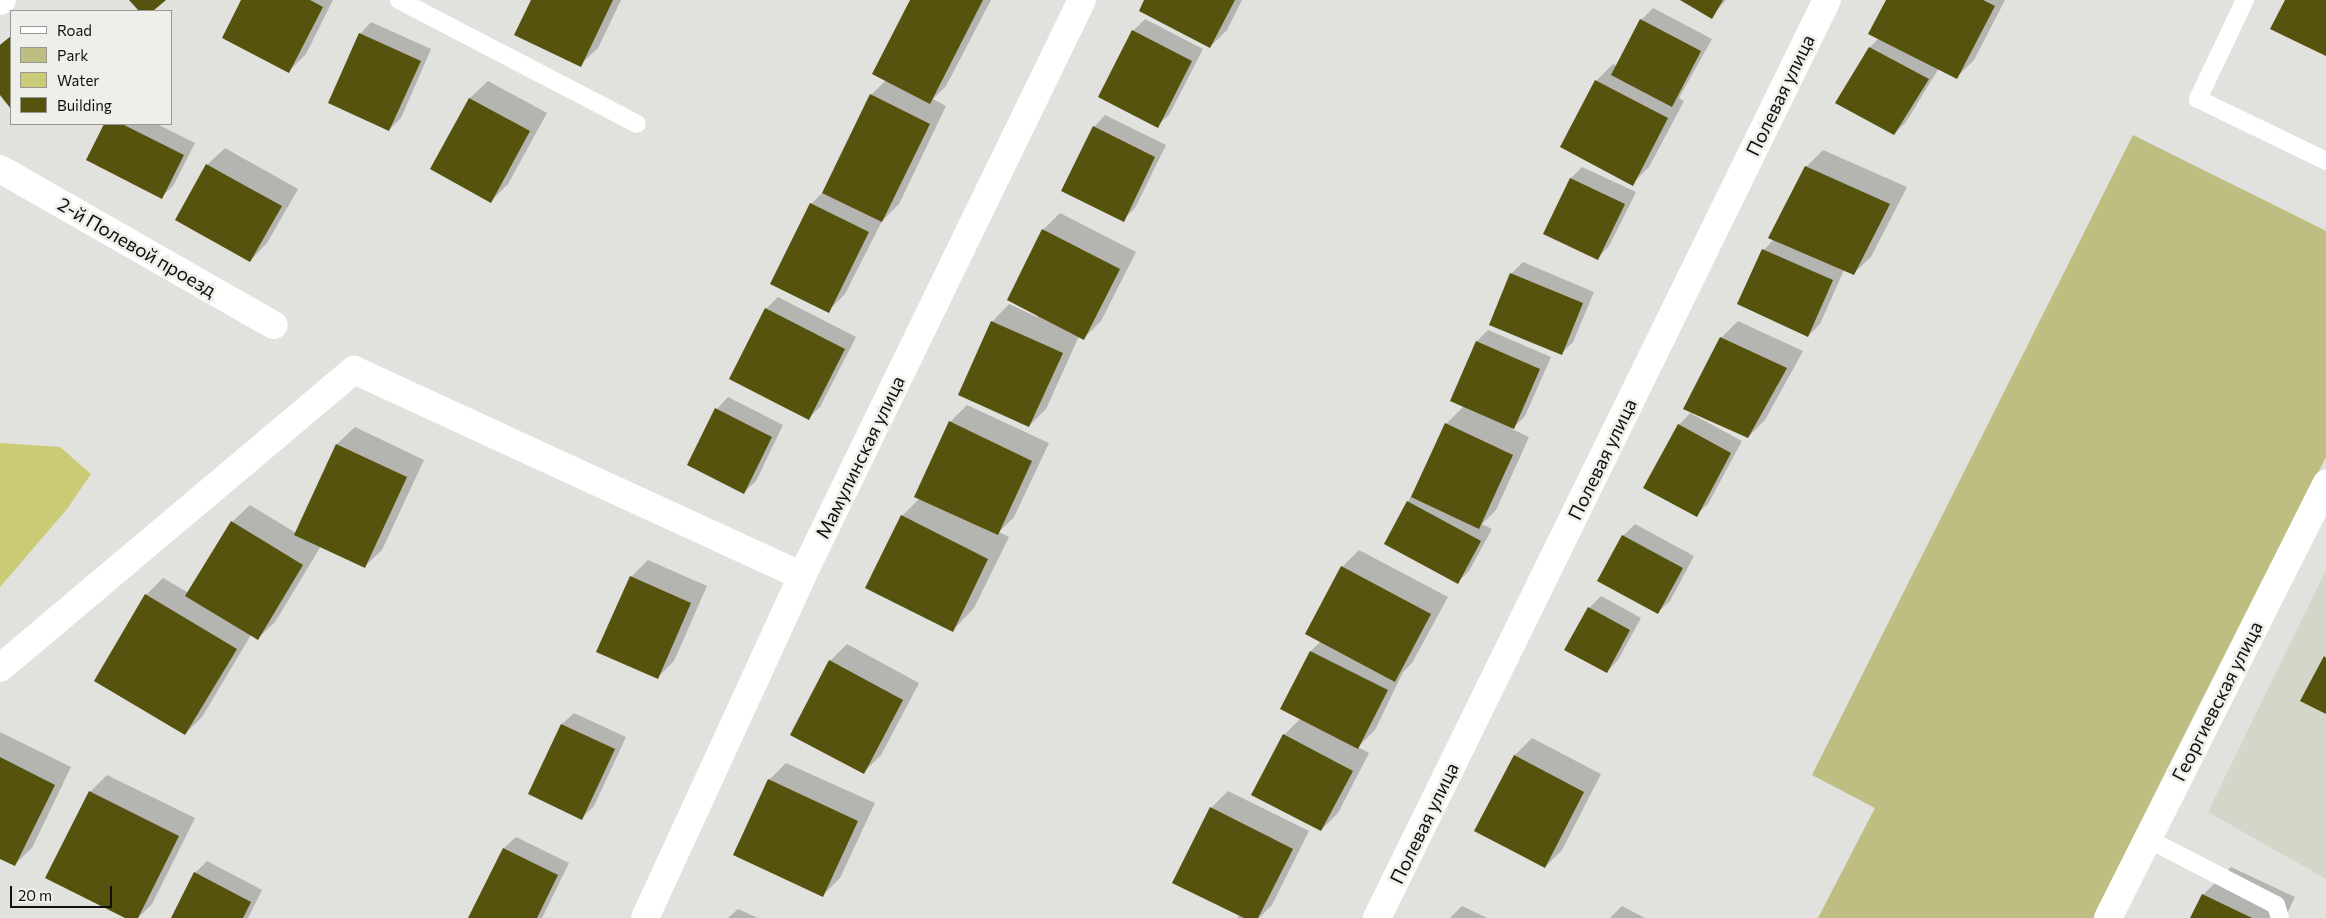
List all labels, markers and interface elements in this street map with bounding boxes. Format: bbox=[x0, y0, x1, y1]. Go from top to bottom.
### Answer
legend bbox=[10, 10, 172, 125]
text: Road bbox=[57, 21, 92, 39]
street label: Полевая улица bbox=[1741, 31, 1819, 159]
text: Park bbox=[57, 46, 88, 64]
text: Water bbox=[57, 71, 99, 89]
text: Building bbox=[57, 96, 112, 114]
street label: 2-й Полевой проезд bbox=[54, 192, 220, 302]
street label: Мамулинская улица bbox=[811, 372, 909, 542]
street label: Полевая улица bbox=[1563, 395, 1641, 523]
street label: Георгиевская улица bbox=[2167, 617, 2267, 785]
street label: Полевая улица bbox=[1385, 759, 1463, 887]
scale bar bbox=[12, 876, 115, 908]
text: 20 m bbox=[18, 886, 52, 904]

